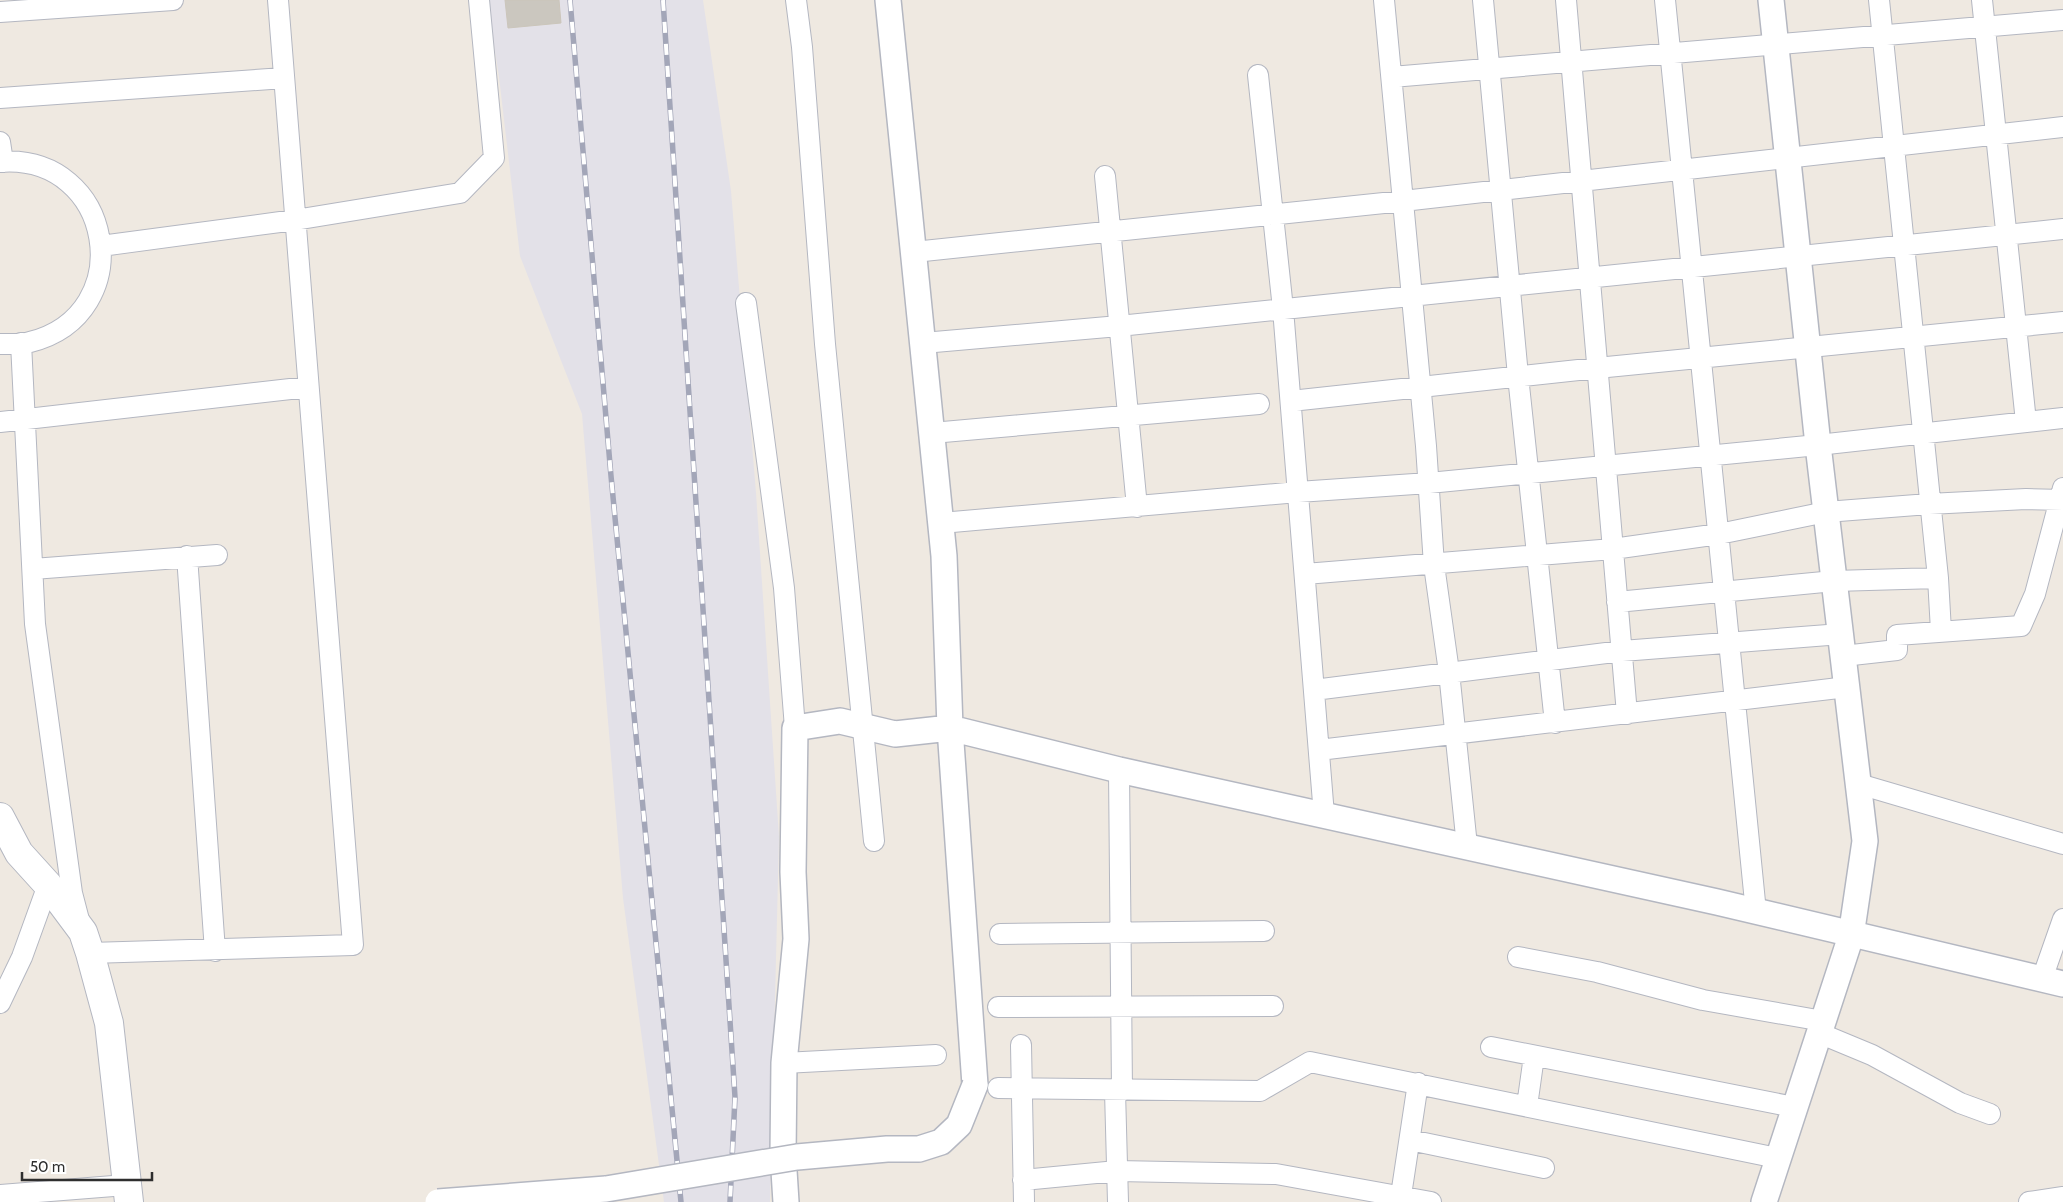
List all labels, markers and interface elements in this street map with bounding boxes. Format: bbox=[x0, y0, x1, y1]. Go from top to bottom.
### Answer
scale bar bbox=[22, 1150, 152, 1182]
text: 50 m bbox=[30, 1158, 65, 1176]

